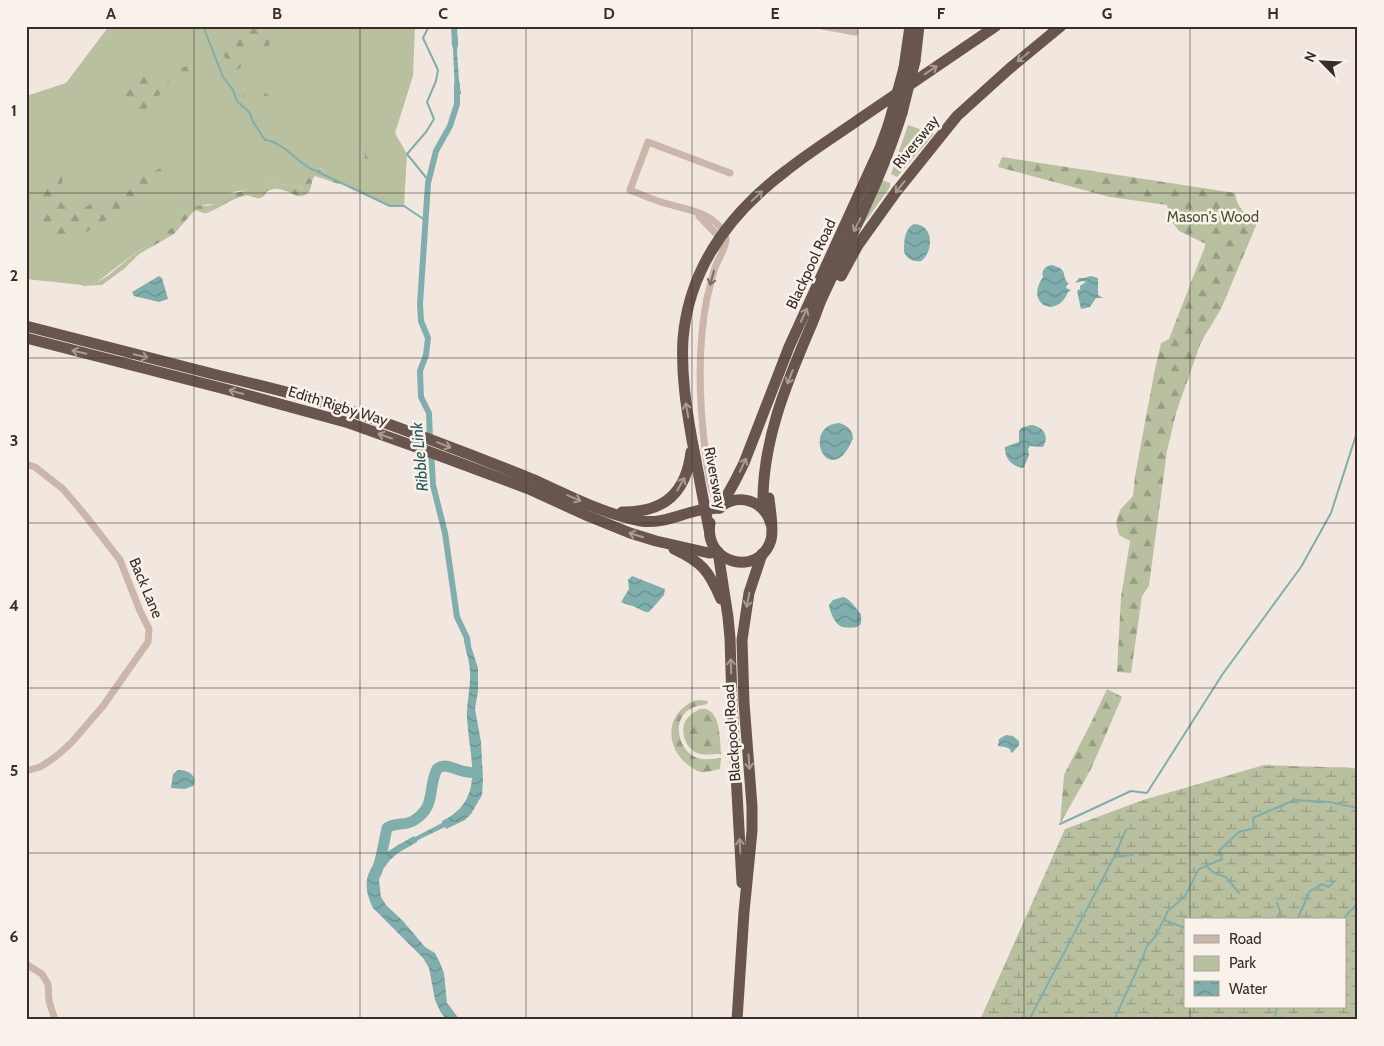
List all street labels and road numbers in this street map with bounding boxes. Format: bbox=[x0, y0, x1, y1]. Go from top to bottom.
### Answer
street label: Riversway bbox=[889, 111, 943, 172]
street label: Blackpool Road bbox=[782, 216, 840, 312]
street label: Edith Rigby Way bbox=[286, 382, 390, 430]
street label: Riversway bbox=[700, 445, 730, 511]
street label: Back Lane bbox=[125, 555, 167, 621]
street label: Blackpool Road bbox=[720, 684, 744, 782]

